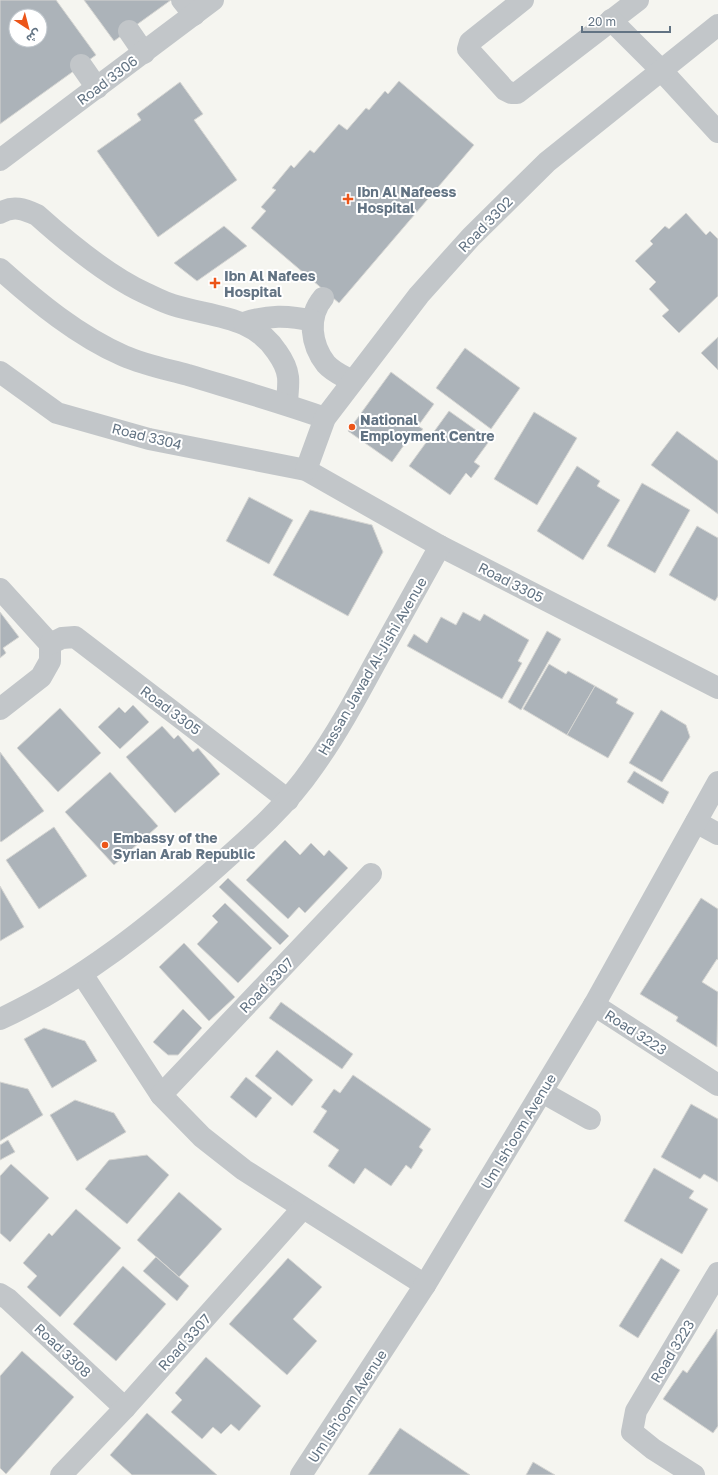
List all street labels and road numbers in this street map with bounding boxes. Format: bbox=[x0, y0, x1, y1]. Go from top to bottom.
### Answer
street label: Road 3306 bbox=[73, 52, 141, 108]
street label: Road 3302 bbox=[454, 193, 516, 255]
street label: Road 3304 bbox=[110, 419, 184, 453]
street label: Road 3305 bbox=[476, 558, 546, 606]
street label: Hassan Jawad Al-Jishi Avenue bbox=[314, 574, 430, 758]
street label: Road 3305 bbox=[138, 682, 204, 738]
street label: Road 3307 bbox=[235, 954, 297, 1016]
street label: Road 3223 bbox=[602, 1006, 670, 1058]
street label: Um Ish'oom Avenue bbox=[477, 1070, 559, 1192]
street label: Road 3307 bbox=[154, 1310, 214, 1374]
street label: Road 3223 bbox=[647, 1316, 697, 1386]
street label: Road 3308 bbox=[31, 1319, 95, 1381]
street label: Um Ish'oom Avenue bbox=[304, 1346, 390, 1466]

